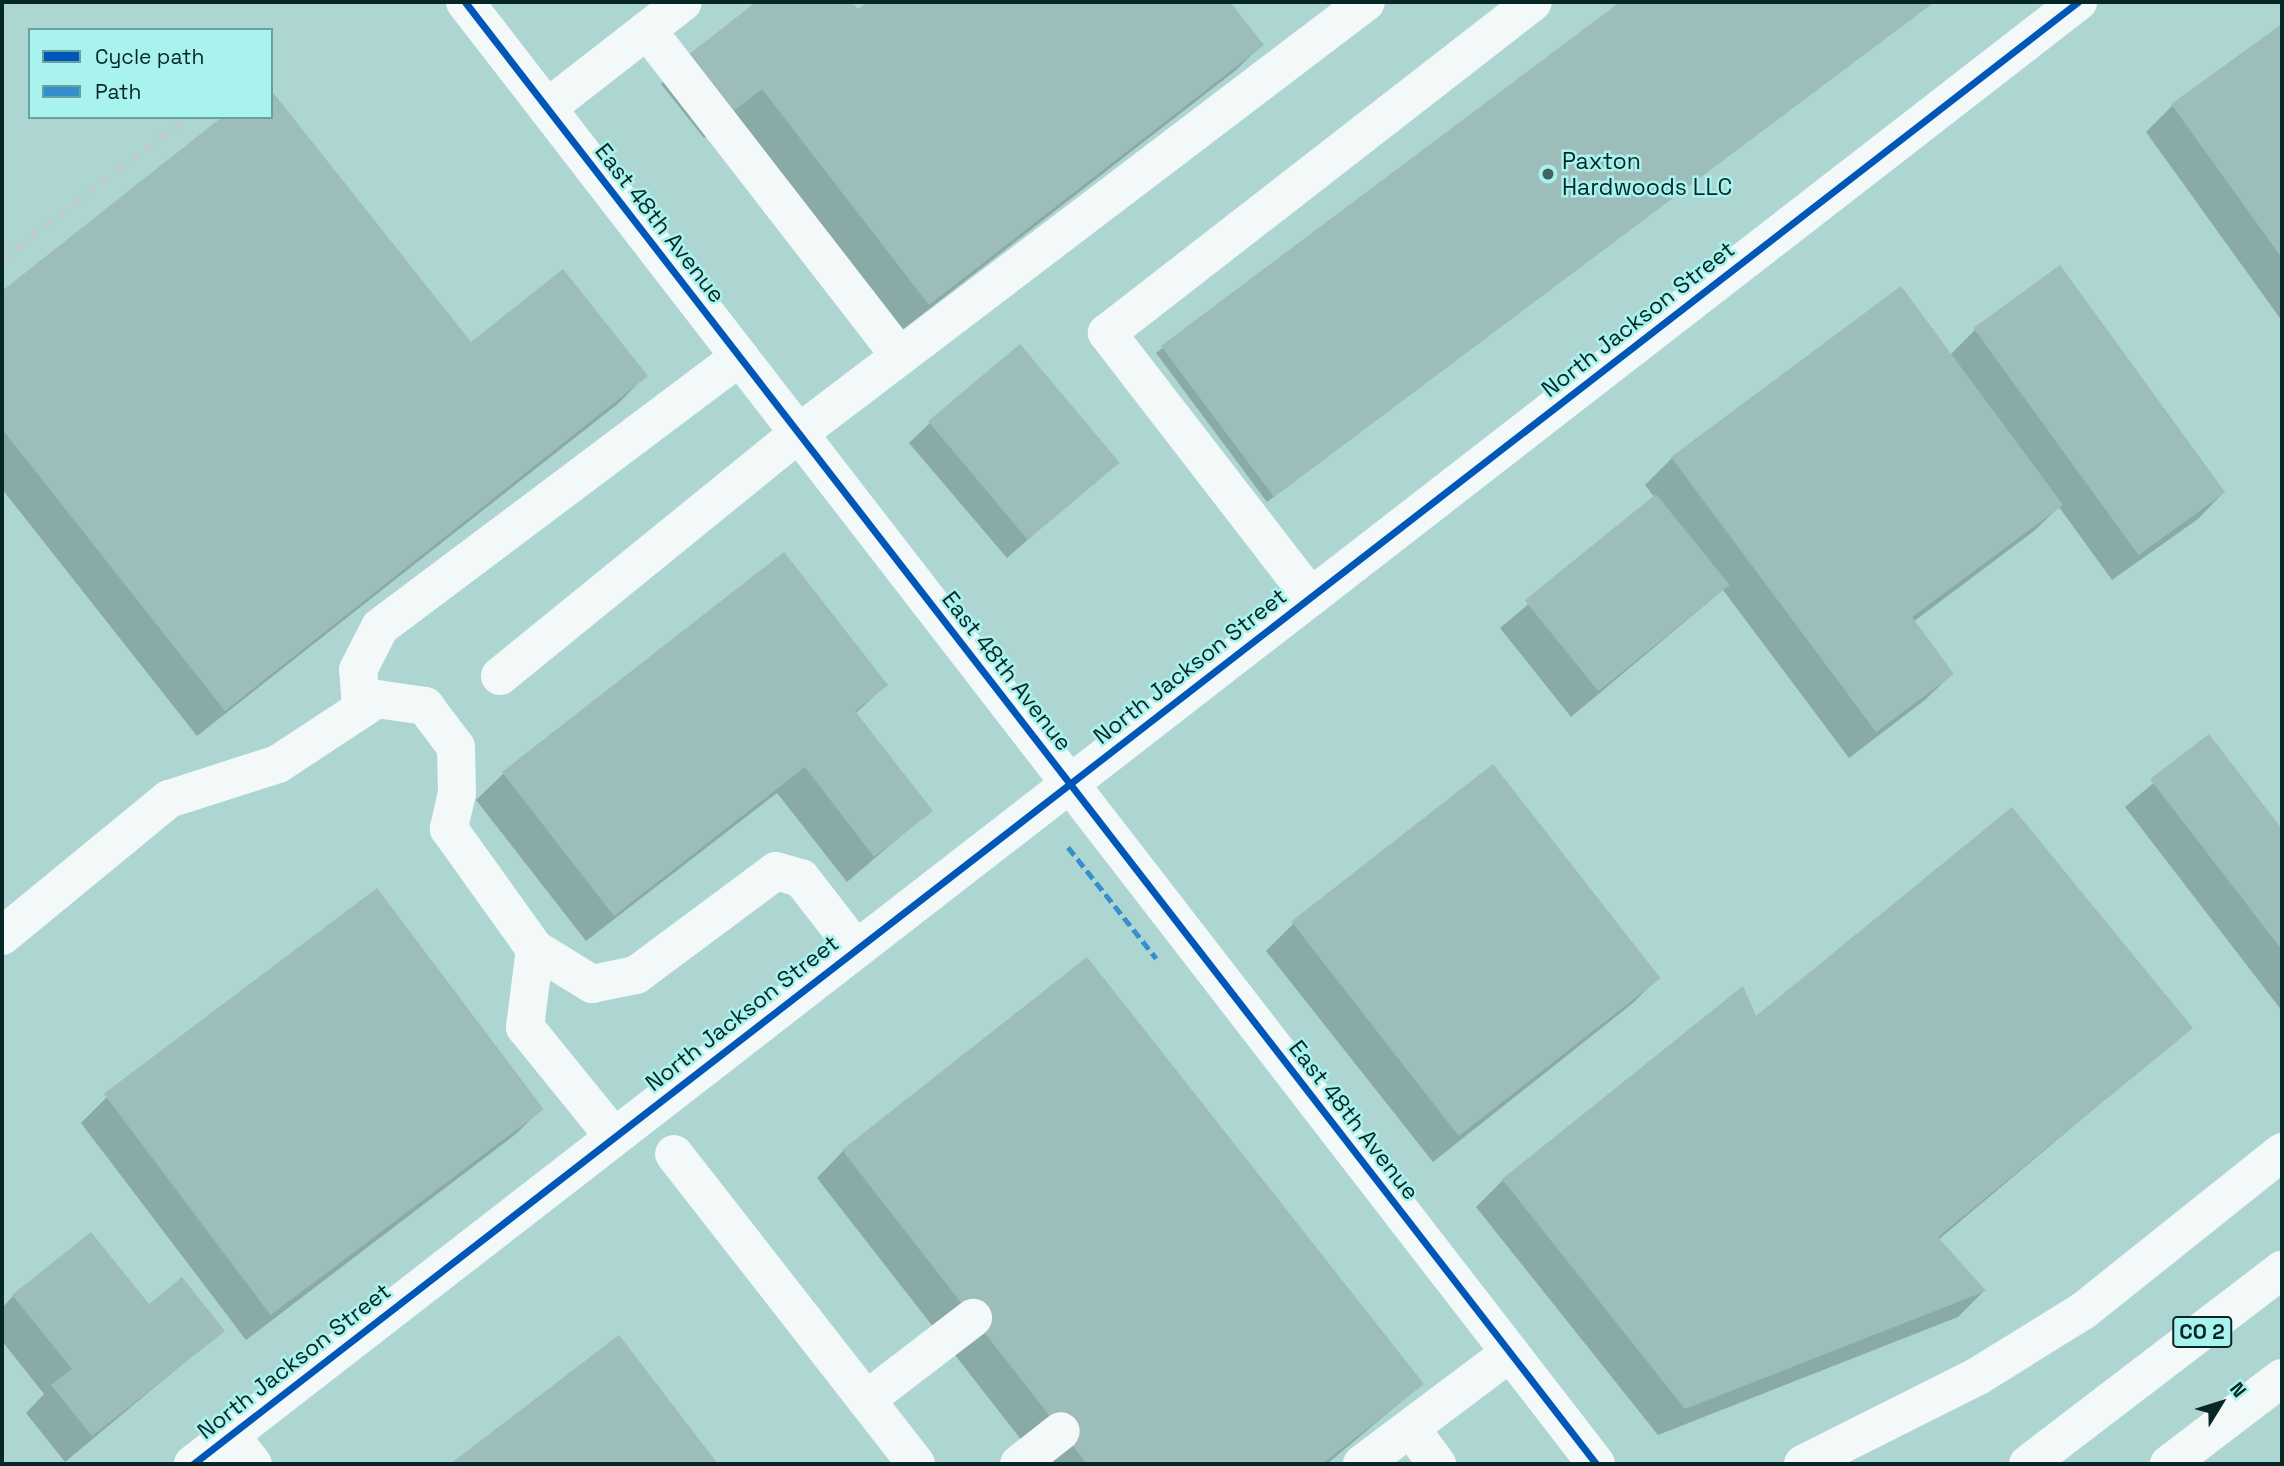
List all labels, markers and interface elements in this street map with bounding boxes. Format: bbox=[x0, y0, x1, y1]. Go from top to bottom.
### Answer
legend bbox=[28, 28, 273, 119]
text: Cycle path bbox=[95, 43, 204, 70]
text: Path bbox=[95, 78, 141, 105]
street label: East 48th Avenue bbox=[589, 138, 731, 308]
place label: Paxton Hardwoods LLC bbox=[1562, 147, 1732, 201]
marker: Paxton Hardwoods LLC bbox=[1540, 166, 1556, 182]
street label: North Jackson Street bbox=[1536, 235, 1740, 403]
street label: North Jackson Street bbox=[1088, 582, 1292, 750]
street label: East 48th Avenue bbox=[936, 586, 1078, 756]
street label: North Jackson Street bbox=[640, 929, 844, 1097]
street label: East 48th Avenue bbox=[1283, 1035, 1425, 1205]
street label: North Jackson Street bbox=[192, 1277, 396, 1445]
road number: CO 2 bbox=[2170, 1314, 2234, 1350]
north arrow bbox=[2186, 1368, 2256, 1438]
text: N bbox=[2224, 1377, 2252, 1402]

